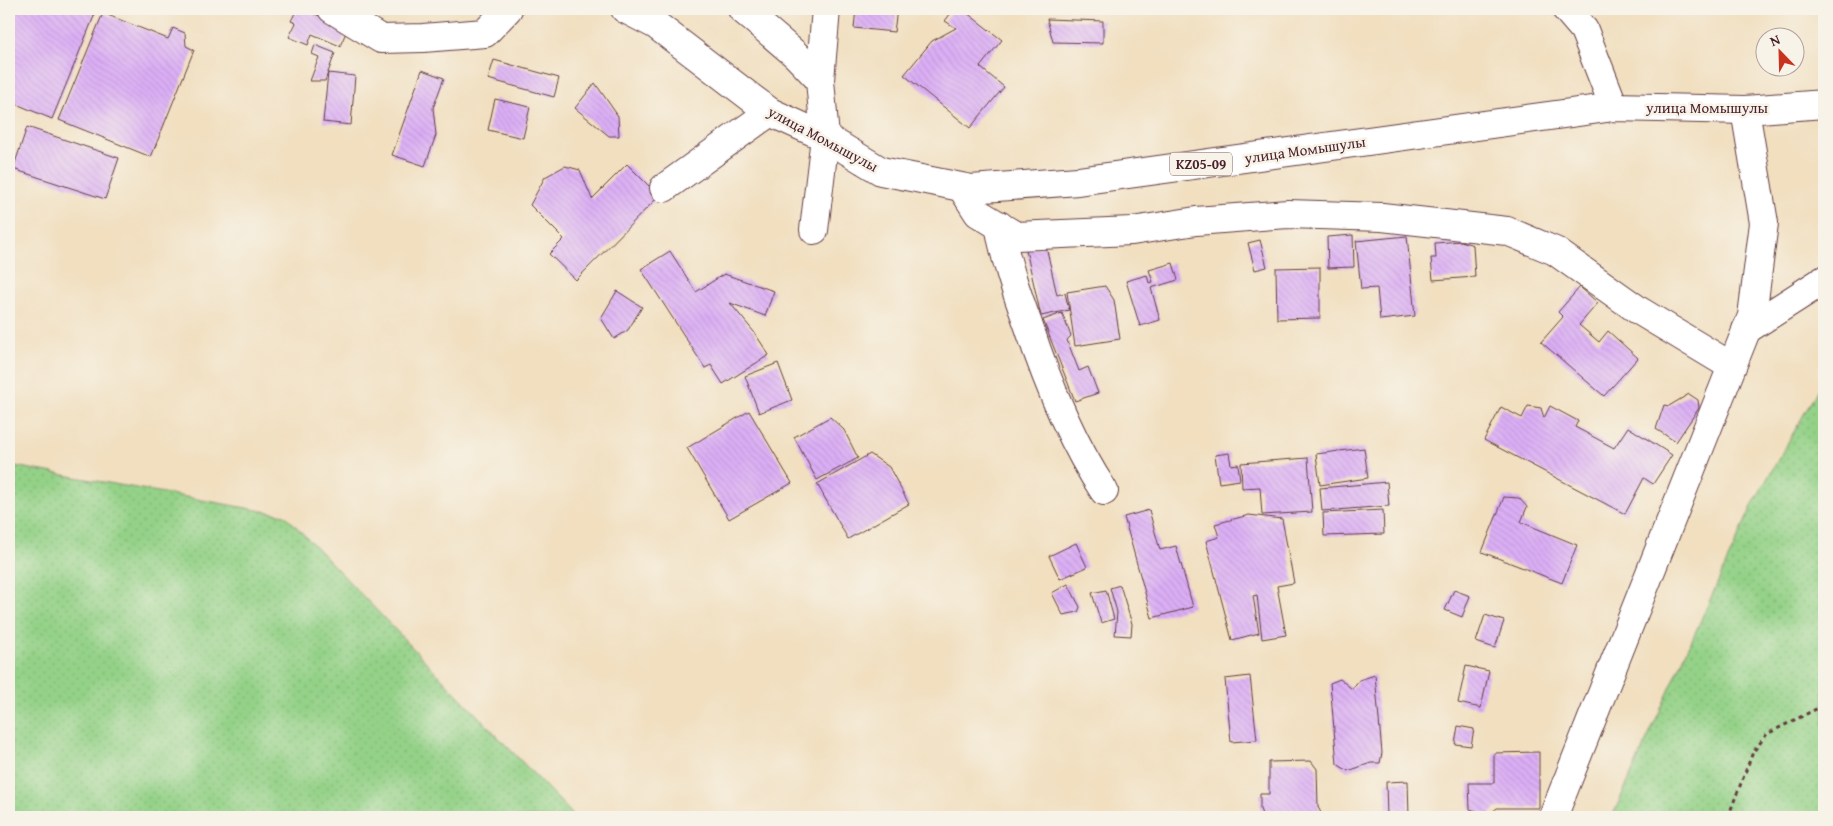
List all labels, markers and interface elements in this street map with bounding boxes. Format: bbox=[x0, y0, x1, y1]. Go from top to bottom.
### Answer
north arrow bbox=[1756, 28, 1806, 78]
text: N bbox=[1767, 29, 1784, 51]
street label: улица Момышулы bbox=[1645, 97, 1769, 118]
street label: улица Момышулы bbox=[763, 100, 883, 177]
street label: улица Момышулы bbox=[1242, 131, 1367, 169]
road number: KZ05-09 bbox=[1170, 152, 1232, 175]

